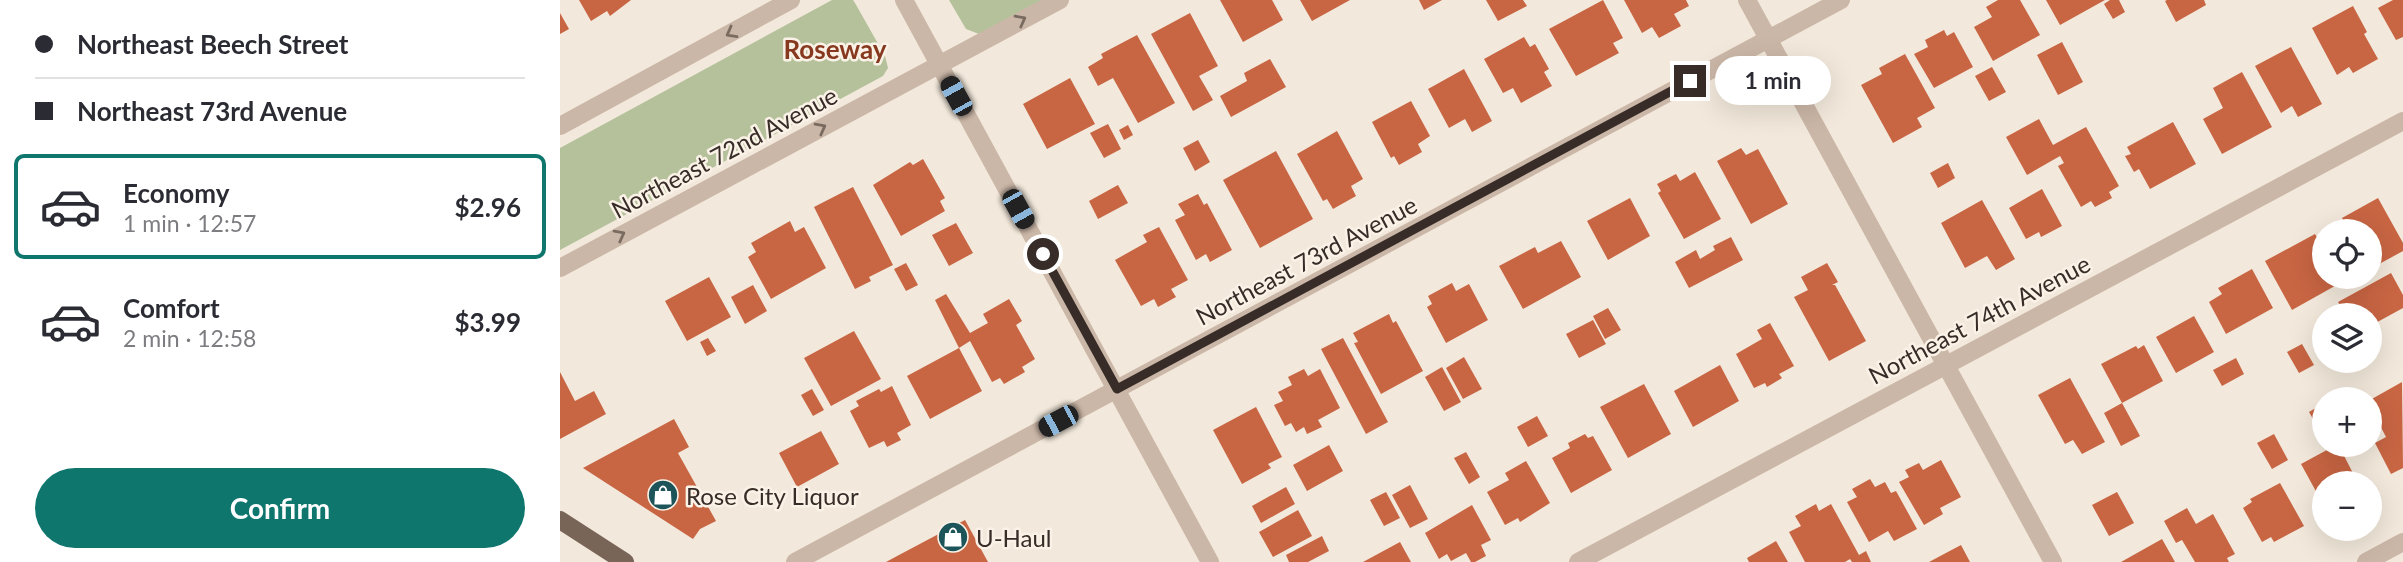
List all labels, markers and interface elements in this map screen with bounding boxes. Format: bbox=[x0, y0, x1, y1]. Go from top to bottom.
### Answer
one-way arrow bbox=[1014, 15, 1026, 29]
one-way arrow bbox=[725, 25, 738, 38]
text: Northeast Beech Street bbox=[77, 28, 348, 60]
district label: Roseway bbox=[783, 33, 887, 65]
callout: 1 min bbox=[1714, 56, 1830, 106]
route end bbox=[1674, 65, 1706, 97]
text: 1 min bbox=[1744, 66, 1802, 94]
car bbox=[937, 73, 976, 119]
street label: Northeast 72nd Avenue bbox=[606, 80, 842, 224]
text: Northeast 73rd Avenue bbox=[77, 95, 347, 127]
one-way arrow bbox=[813, 123, 826, 136]
icon: car bbox=[39, 175, 102, 238]
text: Economy bbox=[123, 177, 229, 209]
car bbox=[999, 186, 1038, 232]
street label: Northeast 73rd Avenue bbox=[1190, 189, 1422, 331]
text: $2.96 bbox=[455, 191, 521, 223]
text: 1 min · 12:57 bbox=[123, 209, 256, 237]
map controls bbox=[2312, 219, 2382, 541]
button: locate bbox=[2312, 219, 2382, 289]
one-way arrow bbox=[613, 230, 625, 244]
route start bbox=[1027, 238, 1059, 270]
street label: Northeast 74th Avenue bbox=[1863, 248, 2095, 390]
icon: car bbox=[39, 290, 102, 353]
text: Comfort bbox=[123, 292, 220, 324]
button: layers bbox=[2312, 303, 2382, 373]
text: $3.99 bbox=[455, 306, 521, 338]
text: 2 min · 12:58 bbox=[123, 324, 256, 352]
button: + bbox=[2312, 387, 2382, 457]
car bbox=[1035, 402, 1082, 440]
button: Confirm bbox=[35, 468, 525, 548]
button: − bbox=[2312, 471, 2382, 541]
shop icon: Rose City Liquor bbox=[646, 478, 680, 512]
place label: Rose City Liquor bbox=[686, 481, 859, 510]
shop icon: U-Haul bbox=[936, 520, 970, 554]
place label: U-Haul bbox=[976, 523, 1052, 552]

